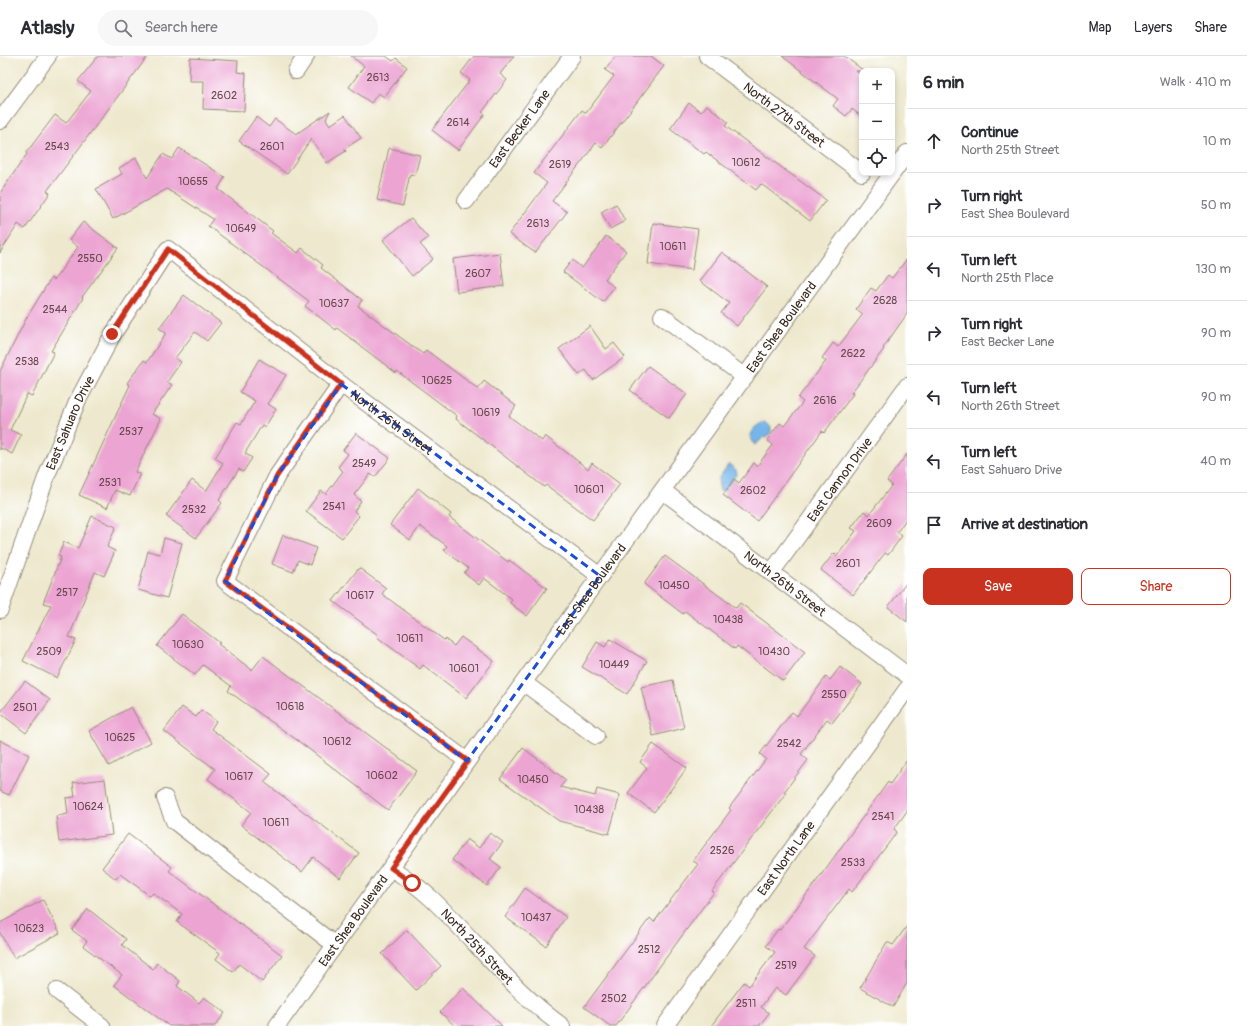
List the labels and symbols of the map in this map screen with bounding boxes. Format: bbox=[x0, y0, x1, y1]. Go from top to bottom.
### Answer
house number: 2613 bbox=[367, 71, 390, 84]
street label: North 27th Street bbox=[740, 79, 828, 152]
street label: East Becker Lane bbox=[486, 86, 554, 171]
house number: 2602 bbox=[211, 89, 237, 102]
house number: 2614 bbox=[446, 116, 470, 129]
house number: 2543 bbox=[45, 140, 69, 153]
house number: 2601 bbox=[260, 140, 284, 153]
house number: 10612 bbox=[732, 156, 760, 169]
house number: 2619 bbox=[549, 158, 572, 171]
house number: 10655 bbox=[178, 175, 208, 188]
house number: 2613 bbox=[527, 217, 550, 230]
house number: 10649 bbox=[226, 222, 256, 235]
house number: 10611 bbox=[660, 240, 686, 253]
house number: 2550 bbox=[77, 252, 103, 265]
house number: 2607 bbox=[465, 267, 491, 280]
street label: East Shea Boulevard bbox=[743, 279, 820, 376]
house number: 2628 bbox=[873, 294, 898, 307]
house number: 10637 bbox=[319, 297, 349, 310]
house number: 2544 bbox=[43, 303, 68, 316]
route end bbox=[103, 325, 121, 343]
house number: 2622 bbox=[841, 347, 865, 360]
house number: 2538 bbox=[15, 355, 39, 368]
street label: East Sahuaro Drive bbox=[43, 373, 99, 472]
house number: 10625 bbox=[422, 374, 452, 387]
street label: North 26th Street bbox=[347, 387, 437, 459]
house number: 2616 bbox=[813, 394, 837, 407]
house number: 10619 bbox=[472, 406, 500, 419]
house number: 2537 bbox=[119, 425, 143, 438]
street label: East Cannon Drive bbox=[804, 434, 876, 525]
house number: 2549 bbox=[352, 457, 376, 470]
house number: 2531 bbox=[99, 476, 121, 489]
house number: 10601 bbox=[574, 483, 604, 496]
house number: 2602 bbox=[740, 484, 766, 497]
house number: 2541 bbox=[323, 500, 345, 513]
house number: 2532 bbox=[182, 503, 206, 516]
house number: 2609 bbox=[866, 517, 892, 530]
street label: East Shea Boulevard bbox=[553, 541, 630, 638]
street label: North 26th Street bbox=[740, 548, 829, 621]
house number: 2601 bbox=[836, 557, 860, 570]
house number: 10450 bbox=[658, 579, 690, 592]
house number: 2517 bbox=[56, 586, 78, 599]
house number: 10617 bbox=[346, 589, 374, 602]
house number: 10438 bbox=[713, 613, 743, 626]
house number: 10611 bbox=[397, 632, 423, 645]
house number: 10630 bbox=[172, 638, 204, 651]
house number: 2509 bbox=[36, 645, 62, 658]
house number: 10430 bbox=[758, 645, 790, 658]
house number: 10449 bbox=[599, 658, 629, 671]
house number: 10601 bbox=[449, 662, 479, 675]
house number: 2550 bbox=[821, 688, 847, 701]
house number: 10618 bbox=[276, 700, 304, 713]
house number: 2501 bbox=[13, 701, 37, 714]
house number: 10625 bbox=[105, 731, 135, 744]
house number: 10612 bbox=[323, 735, 351, 748]
house number: 2542 bbox=[777, 737, 801, 750]
house number: 10602 bbox=[366, 769, 398, 782]
house number: 10617 bbox=[225, 770, 253, 783]
house number: 10450 bbox=[517, 773, 549, 786]
house number: 10624 bbox=[73, 800, 104, 813]
house number: 10438 bbox=[574, 803, 604, 816]
house number: 2541 bbox=[872, 810, 894, 823]
house number: 10611 bbox=[263, 816, 289, 829]
street label: East North Lane bbox=[754, 818, 819, 899]
house number: 2526 bbox=[710, 844, 734, 857]
house number: 2533 bbox=[841, 856, 865, 869]
street label: East Shea Boulevard bbox=[315, 872, 392, 970]
route start bbox=[403, 874, 421, 892]
street label: North 25th Street bbox=[437, 906, 517, 989]
house number: 10437 bbox=[521, 911, 551, 924]
house number: 10623 bbox=[14, 922, 44, 935]
house number: 2512 bbox=[638, 943, 660, 956]
house number: 2519 bbox=[775, 959, 797, 972]
house number: 2502 bbox=[601, 992, 627, 1005]
house number: 2511 bbox=[736, 997, 756, 1010]

